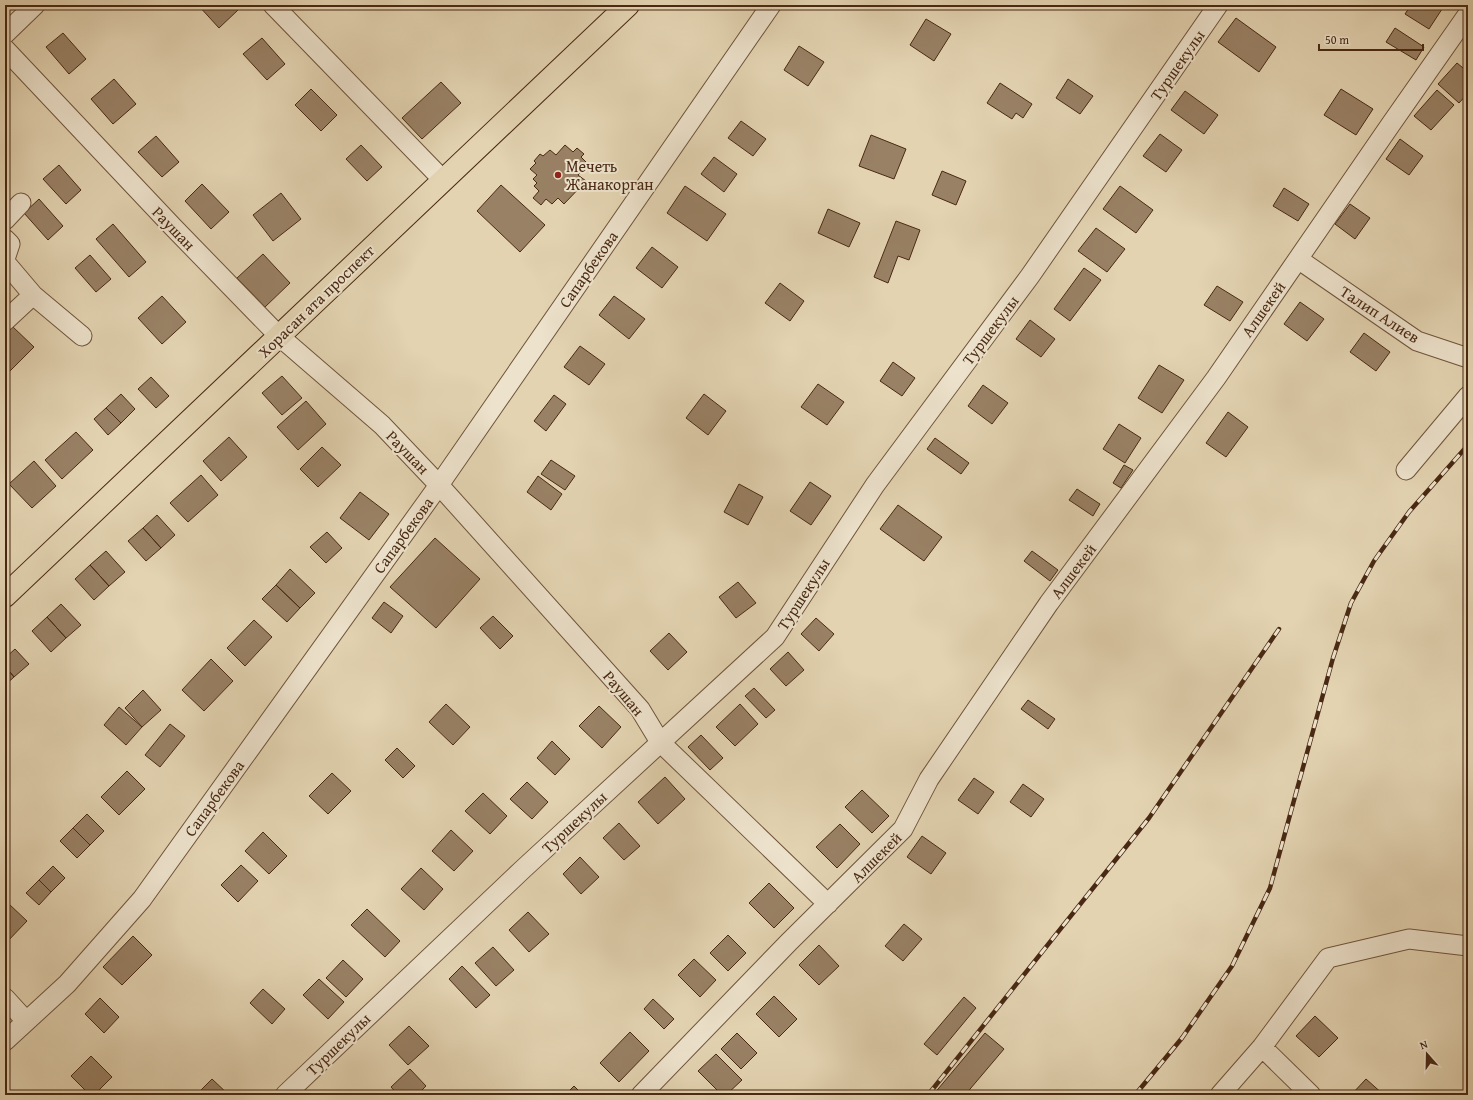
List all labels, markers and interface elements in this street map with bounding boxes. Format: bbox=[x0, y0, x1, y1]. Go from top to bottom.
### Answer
street label: Туршекулы bbox=[1144, 25, 1210, 105]
scale bar bbox=[1319, 26, 1423, 52]
text: 50 m bbox=[1325, 31, 1349, 48]
place label: Мечеть Жанакорган bbox=[565, 154, 654, 196]
marker: Мечеть Жанакорган bbox=[553, 170, 563, 180]
street label: Раушан bbox=[147, 200, 201, 256]
street label: Сапарбекова bbox=[553, 225, 624, 312]
street label: Хорасан ата проспект bbox=[252, 239, 380, 363]
street label: Алшекей bbox=[1235, 276, 1291, 342]
street label: Талип Алиев bbox=[1335, 279, 1425, 349]
street label: Туршекулы bbox=[956, 290, 1024, 370]
street label: Раушан bbox=[381, 424, 435, 480]
street label: Сапарбекова bbox=[367, 492, 439, 578]
street label: Алшекей bbox=[1044, 538, 1102, 604]
street label: Туршекулы bbox=[771, 553, 835, 635]
street label: Раушан bbox=[598, 665, 650, 721]
street label: Сапарбекова bbox=[178, 755, 250, 841]
street label: Туршекулы bbox=[536, 785, 612, 859]
street label: Алшекей bbox=[845, 826, 907, 888]
street label: Туршекулы bbox=[300, 1007, 376, 1081]
north arrow bbox=[1407, 1034, 1447, 1074]
text: N bbox=[1417, 1036, 1430, 1053]

